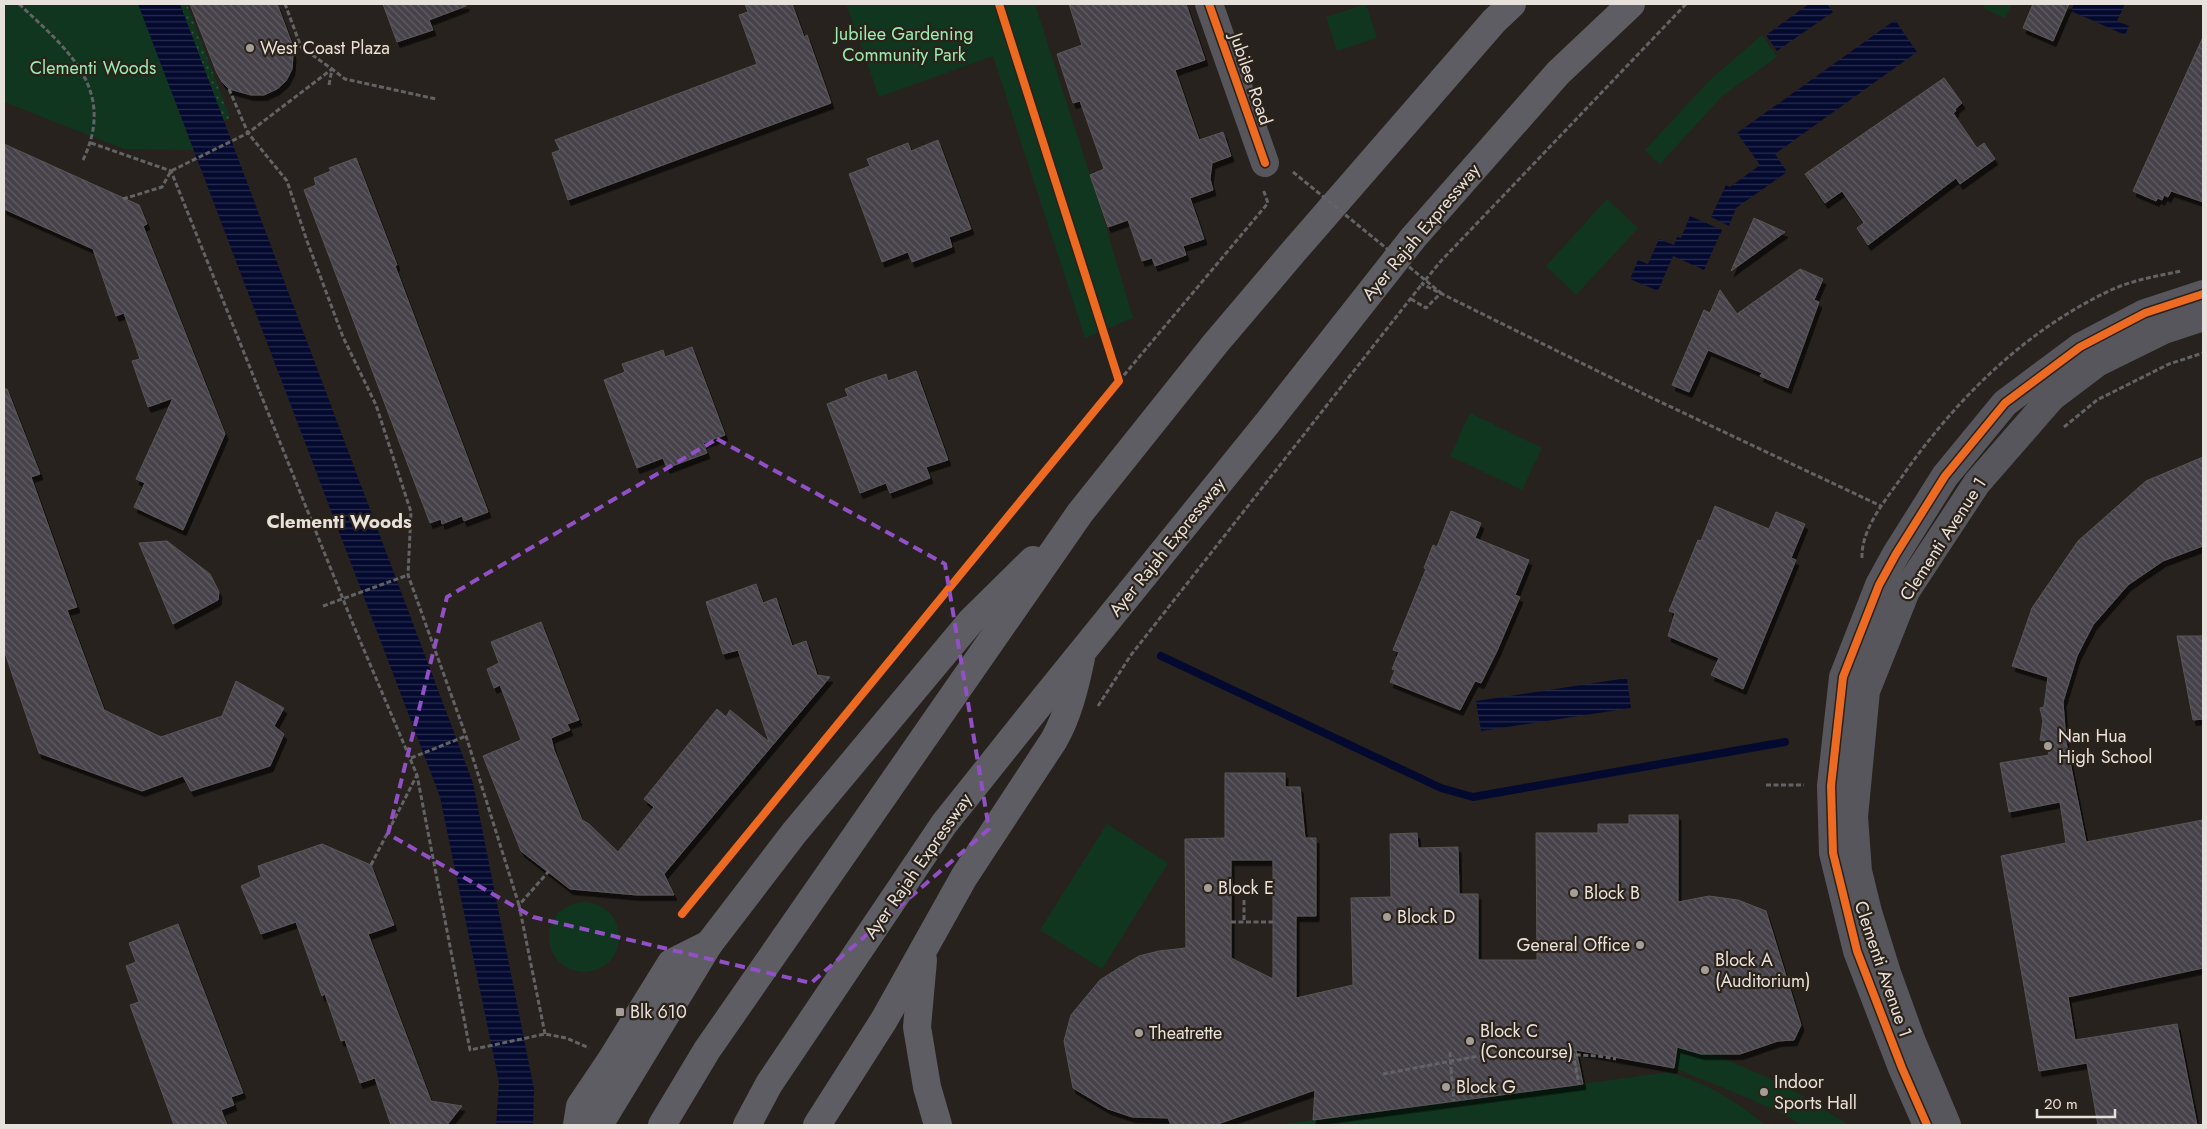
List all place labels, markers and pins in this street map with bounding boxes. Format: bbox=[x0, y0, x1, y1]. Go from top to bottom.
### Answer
place label: West Coast Plaza bbox=[260, 35, 390, 61]
marker: West Coast Plaza bbox=[244, 42, 256, 54]
place label: Nan Hua High School bbox=[2058, 723, 2152, 770]
marker: Nan Hua High School bbox=[2042, 740, 2054, 752]
place label: Block E bbox=[1218, 875, 1274, 901]
place label: Block B bbox=[1584, 880, 1640, 906]
marker: Block E bbox=[1202, 882, 1214, 894]
marker: Block B bbox=[1568, 887, 1580, 899]
place label: Block D bbox=[1397, 904, 1455, 930]
marker: Block D bbox=[1381, 911, 1393, 923]
place label: General Office bbox=[1517, 932, 1630, 958]
marker: General Office bbox=[1634, 939, 1646, 951]
place label: Block A (Auditorium) bbox=[1715, 947, 1811, 994]
marker: Block A (Auditorium) bbox=[1699, 964, 1711, 976]
place label: Blk 610 bbox=[630, 999, 687, 1025]
marker: Blk 610 bbox=[614, 1006, 626, 1018]
place label: Block C (Concourse) bbox=[1480, 1018, 1573, 1065]
place label: Theatrette bbox=[1149, 1020, 1222, 1046]
marker: Theatrette bbox=[1133, 1027, 1145, 1039]
marker: Block C (Concourse) bbox=[1464, 1035, 1476, 1047]
place label: Indoor Sports Hall bbox=[1774, 1069, 1857, 1116]
place label: Block G bbox=[1456, 1074, 1516, 1100]
marker: Block G bbox=[1440, 1081, 1452, 1093]
marker: Indoor Sports Hall bbox=[1758, 1086, 1770, 1098]

